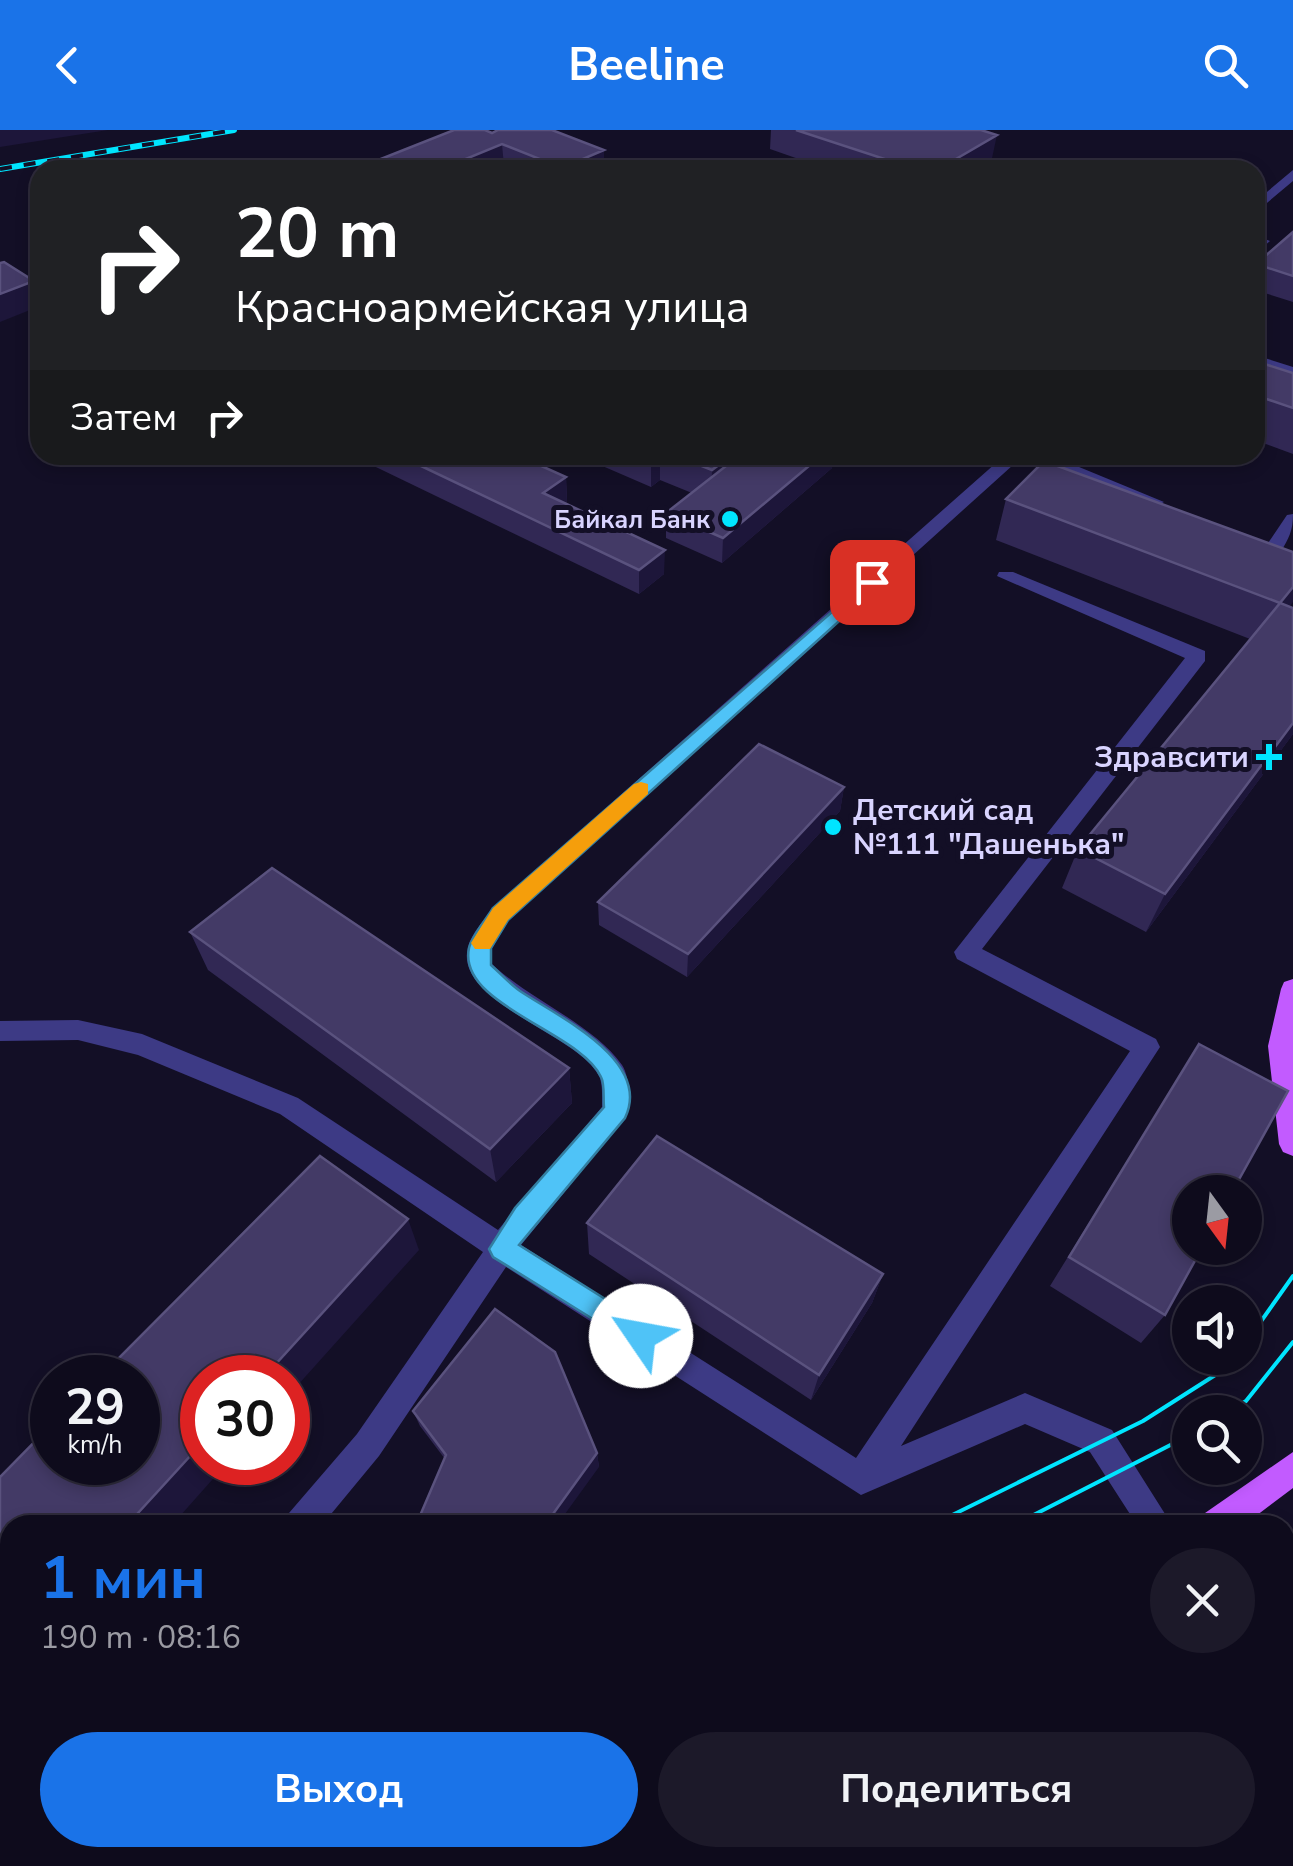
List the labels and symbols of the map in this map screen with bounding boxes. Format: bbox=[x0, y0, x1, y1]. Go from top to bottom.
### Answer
place label: Байкал Банк bbox=[554, 503, 711, 537]
marker: Байкал Банк bbox=[719, 508, 741, 530]
pin bbox=[830, 540, 915, 625]
place label: Здравсити bbox=[1094, 737, 1249, 778]
marker: Здравсити bbox=[1258, 746, 1280, 768]
place label: Детский сад №111 "Дашенька" bbox=[853, 790, 1124, 865]
marker: Детский сад №111 "Дашенька" bbox=[822, 816, 844, 838]
north arrow bbox=[1172, 1175, 1262, 1265]
position arrow bbox=[589, 1284, 693, 1388]
speed limit sign: 30 bbox=[180, 1355, 310, 1485]

